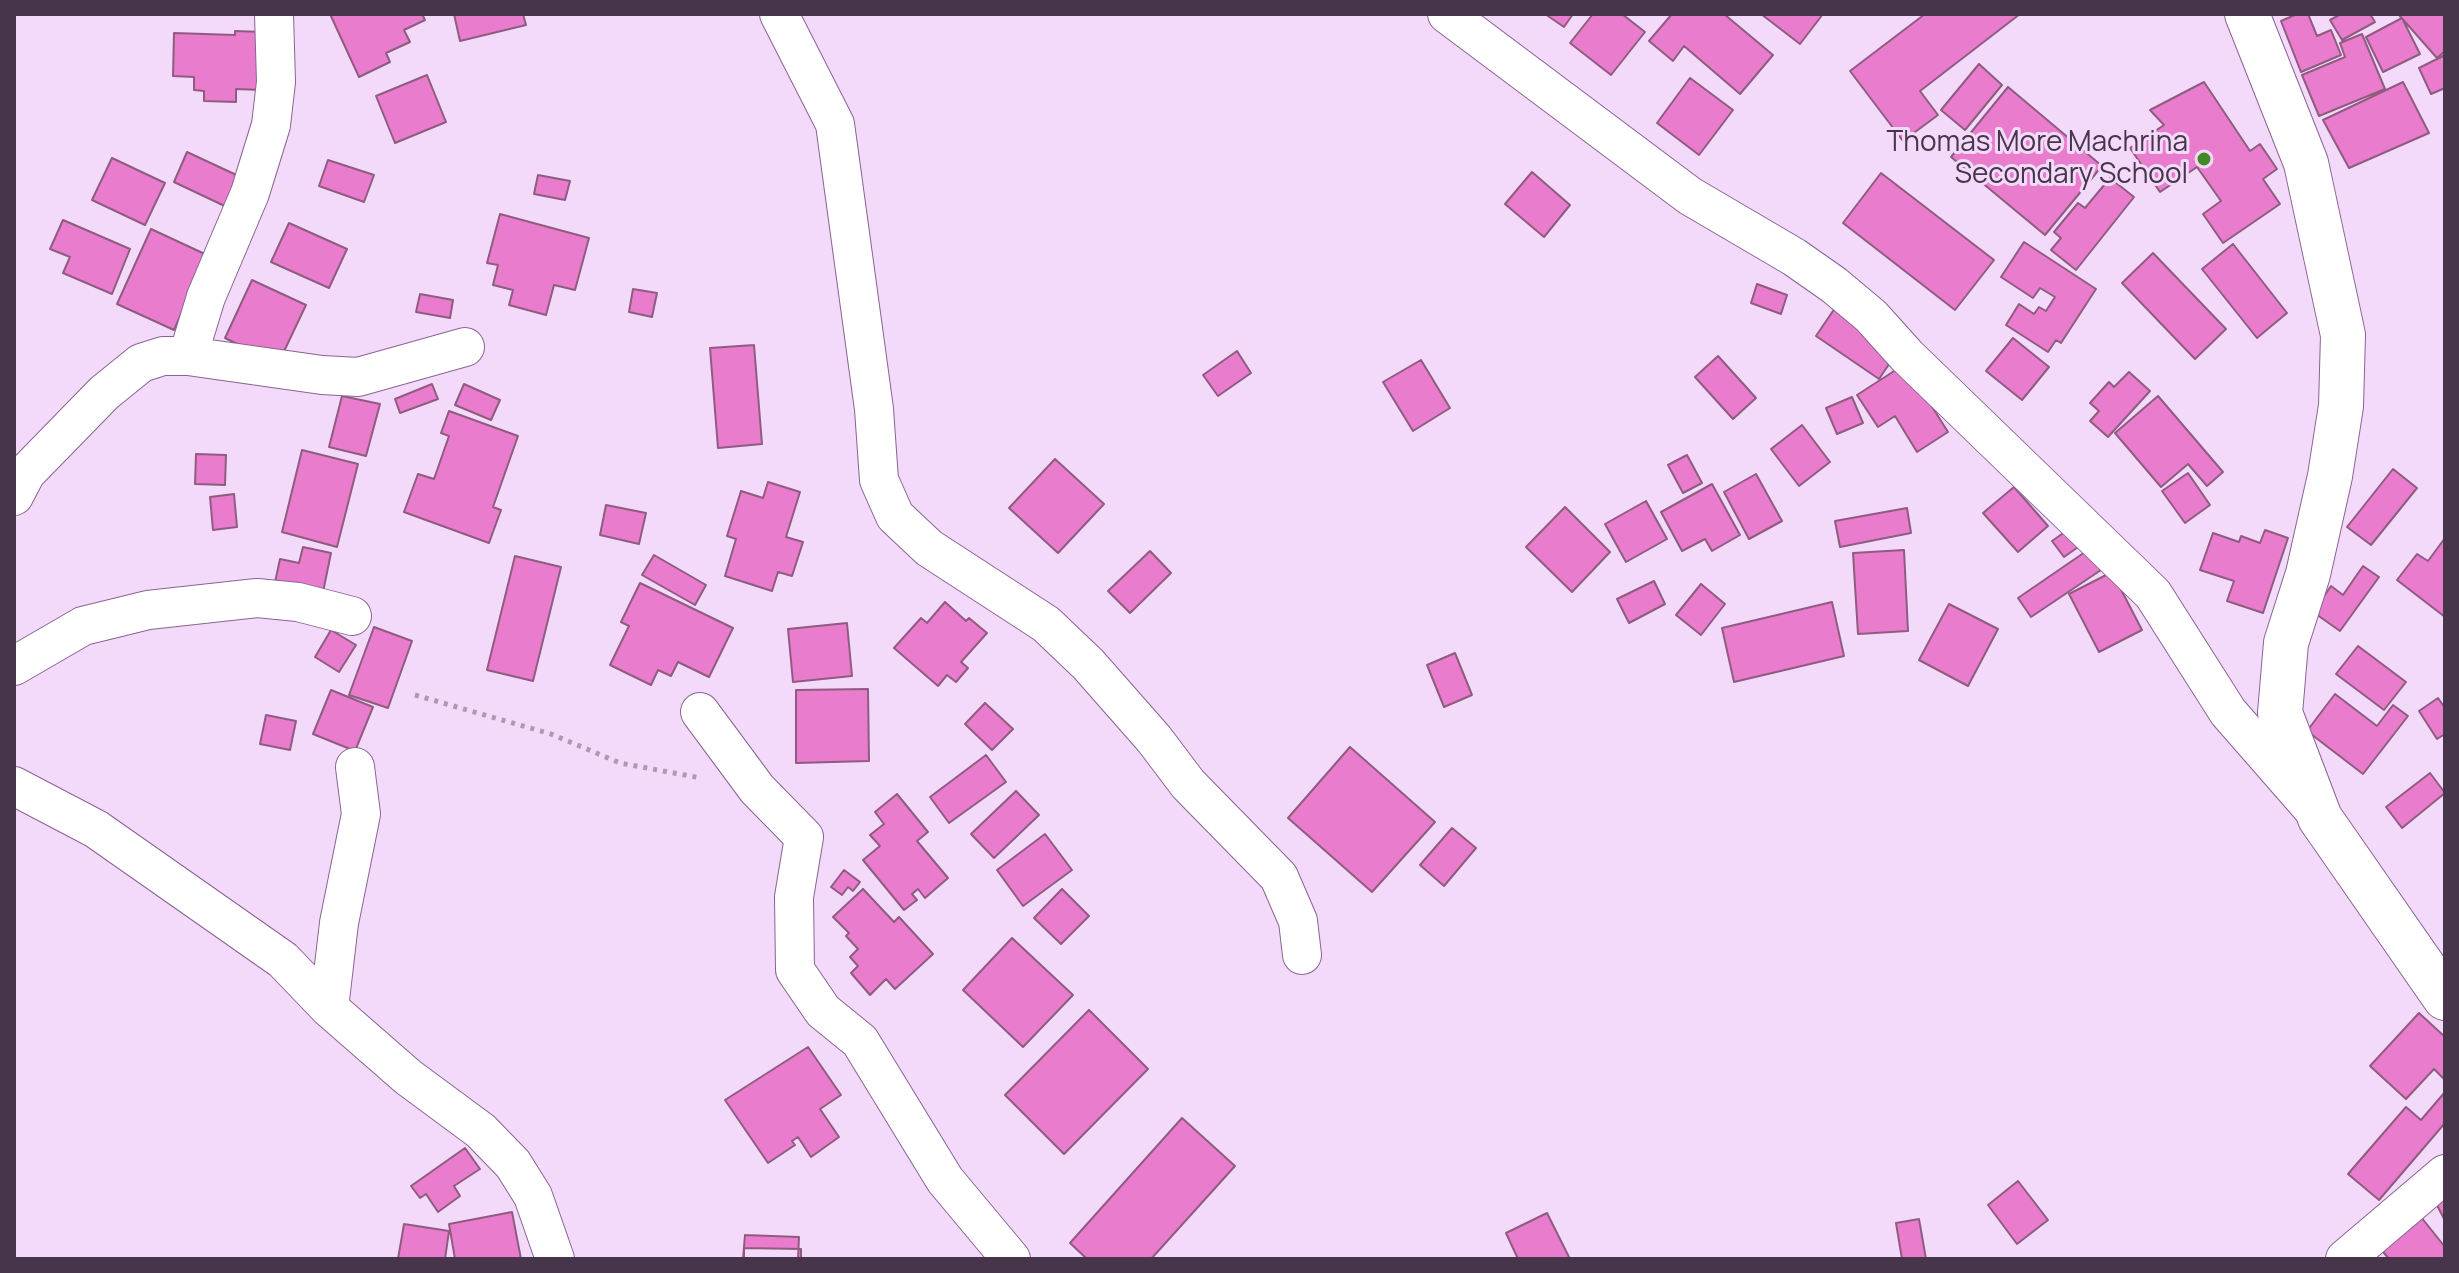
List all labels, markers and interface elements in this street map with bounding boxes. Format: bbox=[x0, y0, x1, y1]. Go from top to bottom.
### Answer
place label: Thomas More Machrina Secondary School bbox=[1887, 126, 2188, 192]
marker: Thomas More Machrina Secondary School bbox=[2195, 150, 2213, 168]

